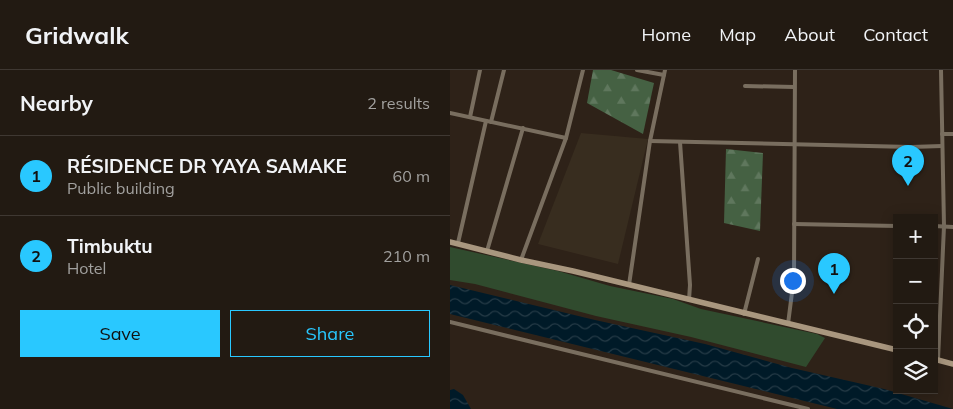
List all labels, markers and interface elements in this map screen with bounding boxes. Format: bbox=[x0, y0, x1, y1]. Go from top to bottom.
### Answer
text: Gridwalk bbox=[25, 20, 129, 50]
text: Home bbox=[641, 23, 691, 46]
text: Map bbox=[719, 23, 756, 46]
text: About bbox=[784, 23, 835, 46]
text: Contact bbox=[863, 23, 928, 46]
text: Nearby bbox=[20, 90, 93, 116]
text: 2 results bbox=[367, 93, 430, 113]
pin: 2 bbox=[892, 145, 924, 186]
text: RÉSIDENCE DR YAYA SAMAKE bbox=[67, 154, 347, 178]
text: 1 bbox=[31, 166, 41, 186]
text: 60 m bbox=[393, 166, 430, 186]
text: Public building bbox=[67, 178, 175, 198]
map controls bbox=[893, 214, 938, 394]
button: + bbox=[893, 214, 938, 259]
text: Timbuktu bbox=[67, 234, 153, 258]
text: 2 bbox=[31, 246, 41, 266]
text: 210 m bbox=[383, 246, 430, 266]
pin: 1 bbox=[818, 253, 850, 294]
text: Hotel bbox=[67, 258, 106, 278]
button: − bbox=[893, 259, 938, 304]
your location bbox=[780, 268, 806, 294]
button: locate bbox=[893, 304, 938, 349]
button: Save bbox=[20, 310, 220, 357]
button: Share bbox=[230, 310, 430, 357]
button: layers bbox=[893, 349, 938, 394]

